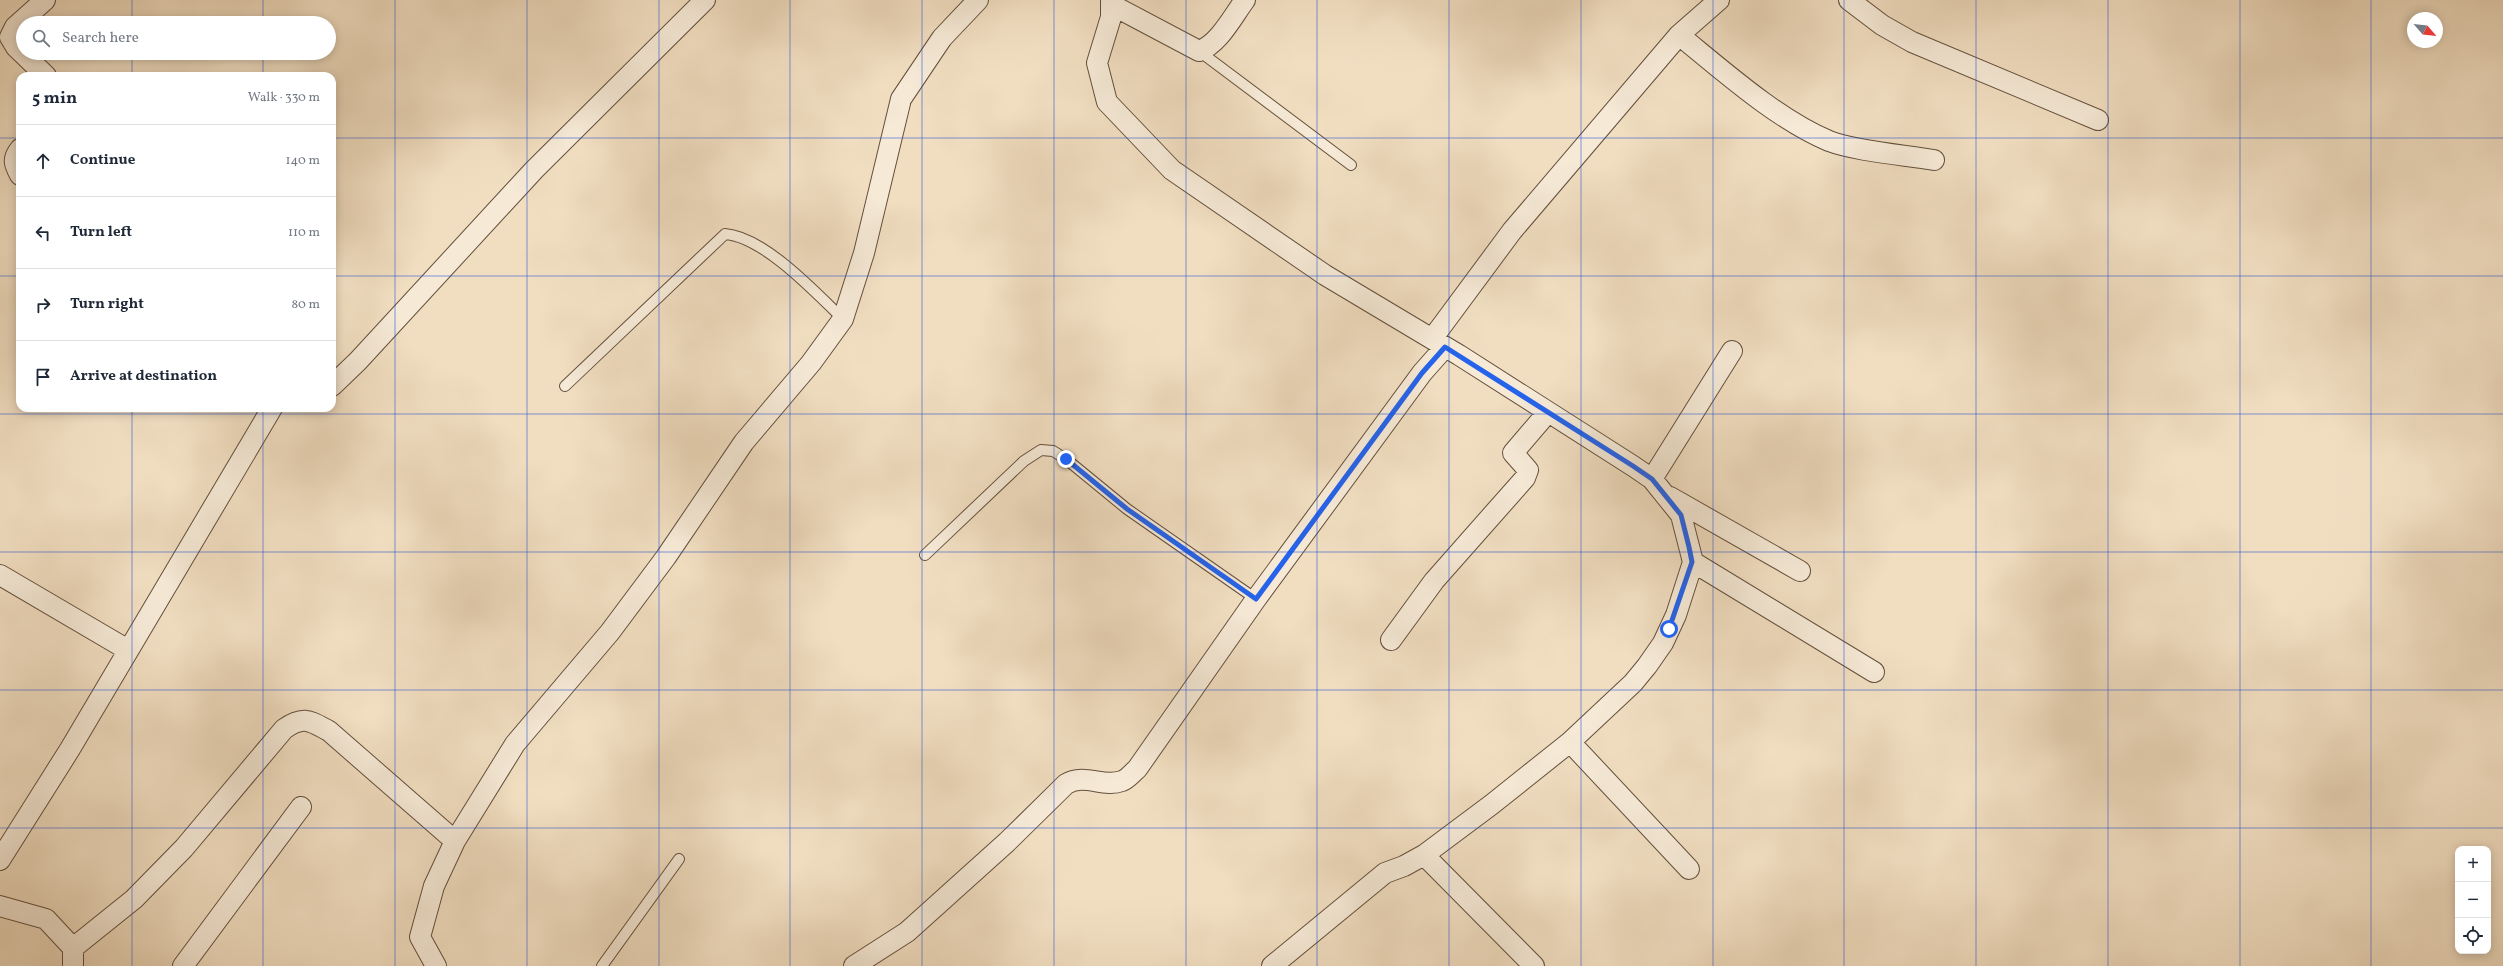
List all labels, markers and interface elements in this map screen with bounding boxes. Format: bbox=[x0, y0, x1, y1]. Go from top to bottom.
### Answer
north arrow bbox=[2407, 12, 2443, 48]
search box bbox=[16, 16, 336, 60]
icon: search bbox=[30, 27, 52, 49]
text: Search here bbox=[62, 28, 139, 49]
text: 5 min bbox=[32, 87, 77, 110]
text: Walk · 330 m bbox=[248, 89, 320, 107]
icon: ahead bbox=[32, 150, 54, 172]
text: Continue bbox=[70, 150, 135, 171]
text: 140 m bbox=[286, 152, 320, 170]
icon: left bbox=[32, 222, 54, 244]
text: Turn left bbox=[70, 222, 132, 243]
text: 110 m bbox=[288, 224, 320, 242]
icon: right bbox=[32, 294, 54, 316]
text: Turn right bbox=[70, 294, 144, 315]
text: 80 m bbox=[291, 296, 320, 314]
icon: arrive bbox=[32, 366, 54, 388]
text: Arrive at destination bbox=[70, 366, 217, 387]
route end bbox=[1057, 450, 1075, 468]
route start bbox=[1660, 620, 1678, 638]
map controls bbox=[2455, 846, 2491, 954]
button: + bbox=[2455, 846, 2491, 882]
button: − bbox=[2455, 882, 2491, 918]
button: locate bbox=[2455, 918, 2491, 954]

